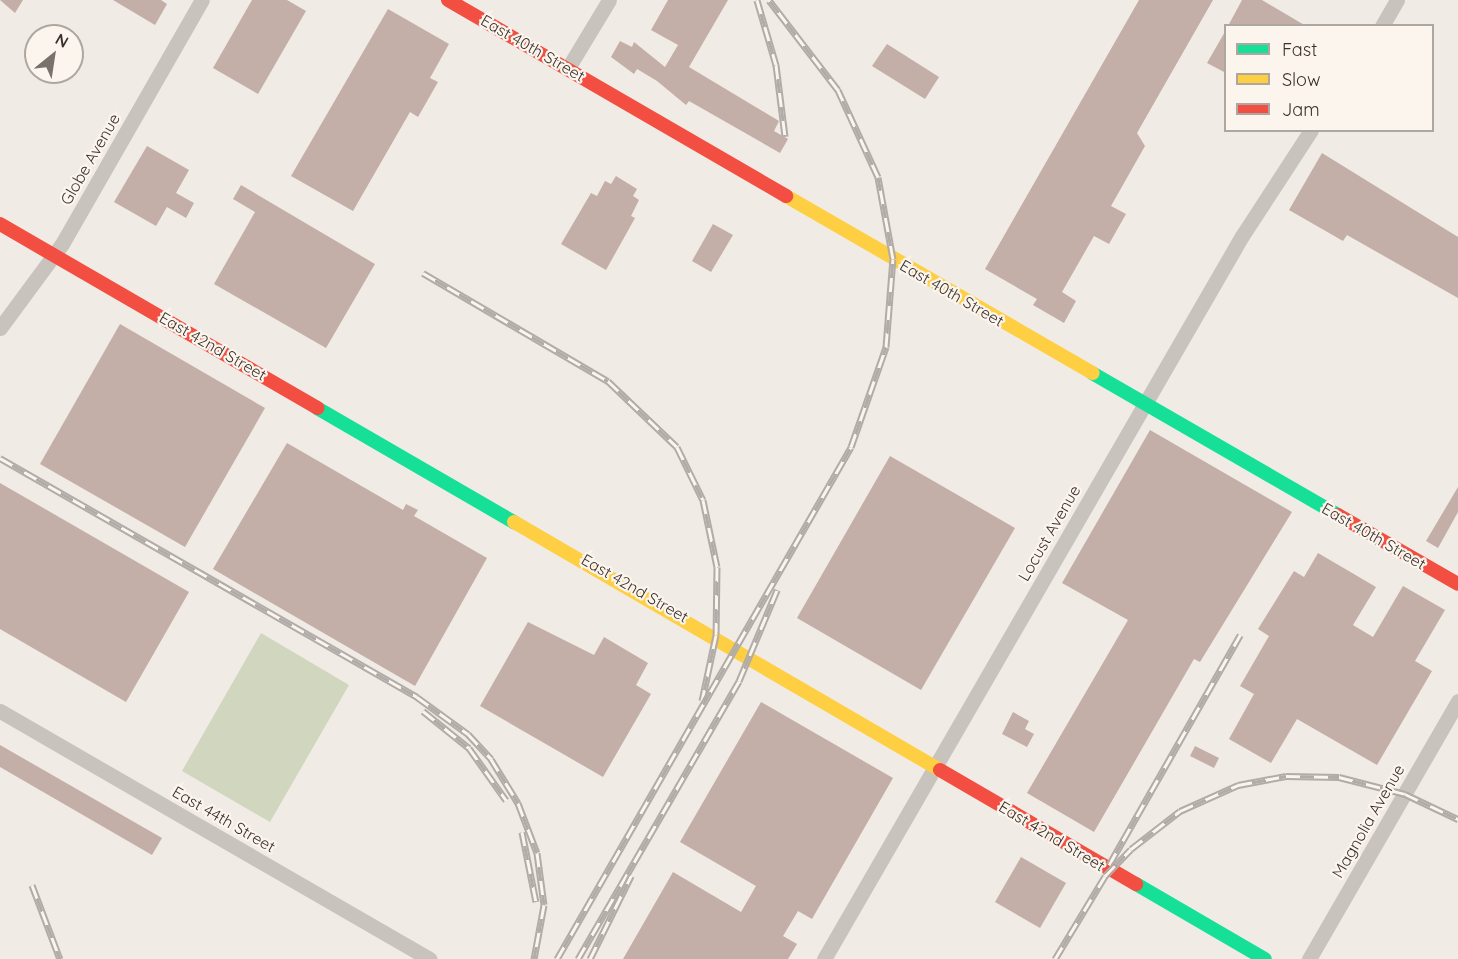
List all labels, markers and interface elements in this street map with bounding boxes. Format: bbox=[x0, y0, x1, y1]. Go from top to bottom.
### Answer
street label: East 40th Street bbox=[478, 11, 588, 85]
north arrow bbox=[24, 24, 84, 84]
legend bbox=[1224, 24, 1434, 132]
text: N bbox=[52, 29, 72, 52]
text: Fast bbox=[1282, 38, 1317, 61]
text: Slow bbox=[1282, 68, 1320, 91]
text: Jam bbox=[1282, 98, 1320, 121]
street label: Globe Avenue bbox=[56, 110, 124, 208]
street label: East 40th Street bbox=[897, 256, 1007, 330]
street label: East 42nd Street bbox=[156, 308, 270, 384]
street label: Locust Avenue bbox=[1014, 482, 1084, 584]
street label: East 40th Street bbox=[1319, 499, 1429, 573]
street label: East 42nd Street bbox=[578, 550, 692, 626]
street label: Magnolia Avenue bbox=[1328, 761, 1408, 881]
street label: East 44th Street bbox=[169, 782, 279, 856]
street label: East 42nd Street bbox=[995, 797, 1109, 875]

